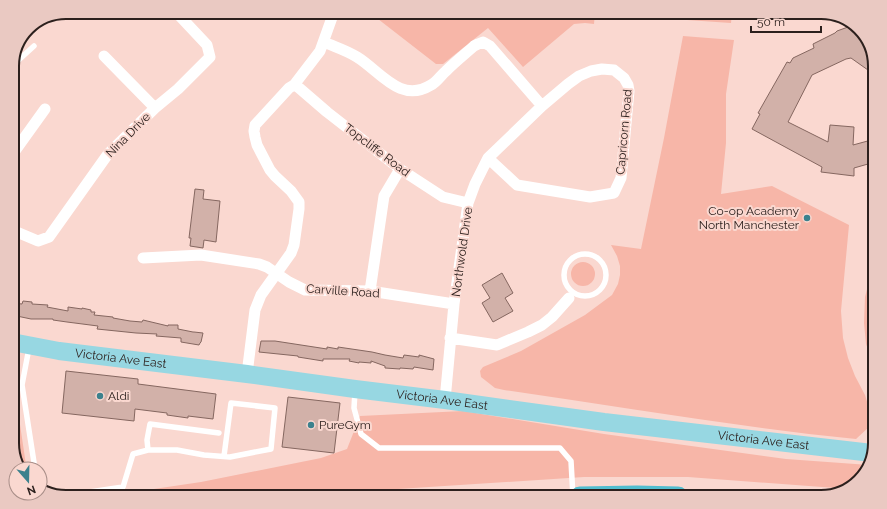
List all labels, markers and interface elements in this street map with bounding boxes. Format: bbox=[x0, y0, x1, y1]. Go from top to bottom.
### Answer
scale bar bbox=[751, 8, 821, 34]
text: 50 m bbox=[757, 15, 785, 29]
street label: Capricorn Road bbox=[613, 89, 635, 175]
street label: Nina Drive bbox=[103, 110, 153, 160]
street label: Topcliffe Road bbox=[341, 121, 413, 179]
place label: Co-op Academy North Manchester bbox=[699, 204, 800, 232]
street label: Northwold Drive bbox=[449, 206, 475, 298]
marker: Co-op Academy North Manchester bbox=[802, 213, 812, 223]
street label: Carville Road bbox=[306, 281, 380, 301]
street label: Victoria Ave East bbox=[74, 346, 167, 371]
street label: Victoria Ave East bbox=[395, 387, 489, 413]
place label: Aldi bbox=[108, 389, 129, 403]
marker: Aldi bbox=[95, 391, 105, 401]
place label: PureGym bbox=[319, 418, 371, 432]
marker: PureGym bbox=[306, 420, 316, 430]
street label: Victoria Ave East bbox=[717, 428, 810, 453]
north arrow bbox=[8, 461, 48, 501]
text: N bbox=[25, 482, 37, 497]

